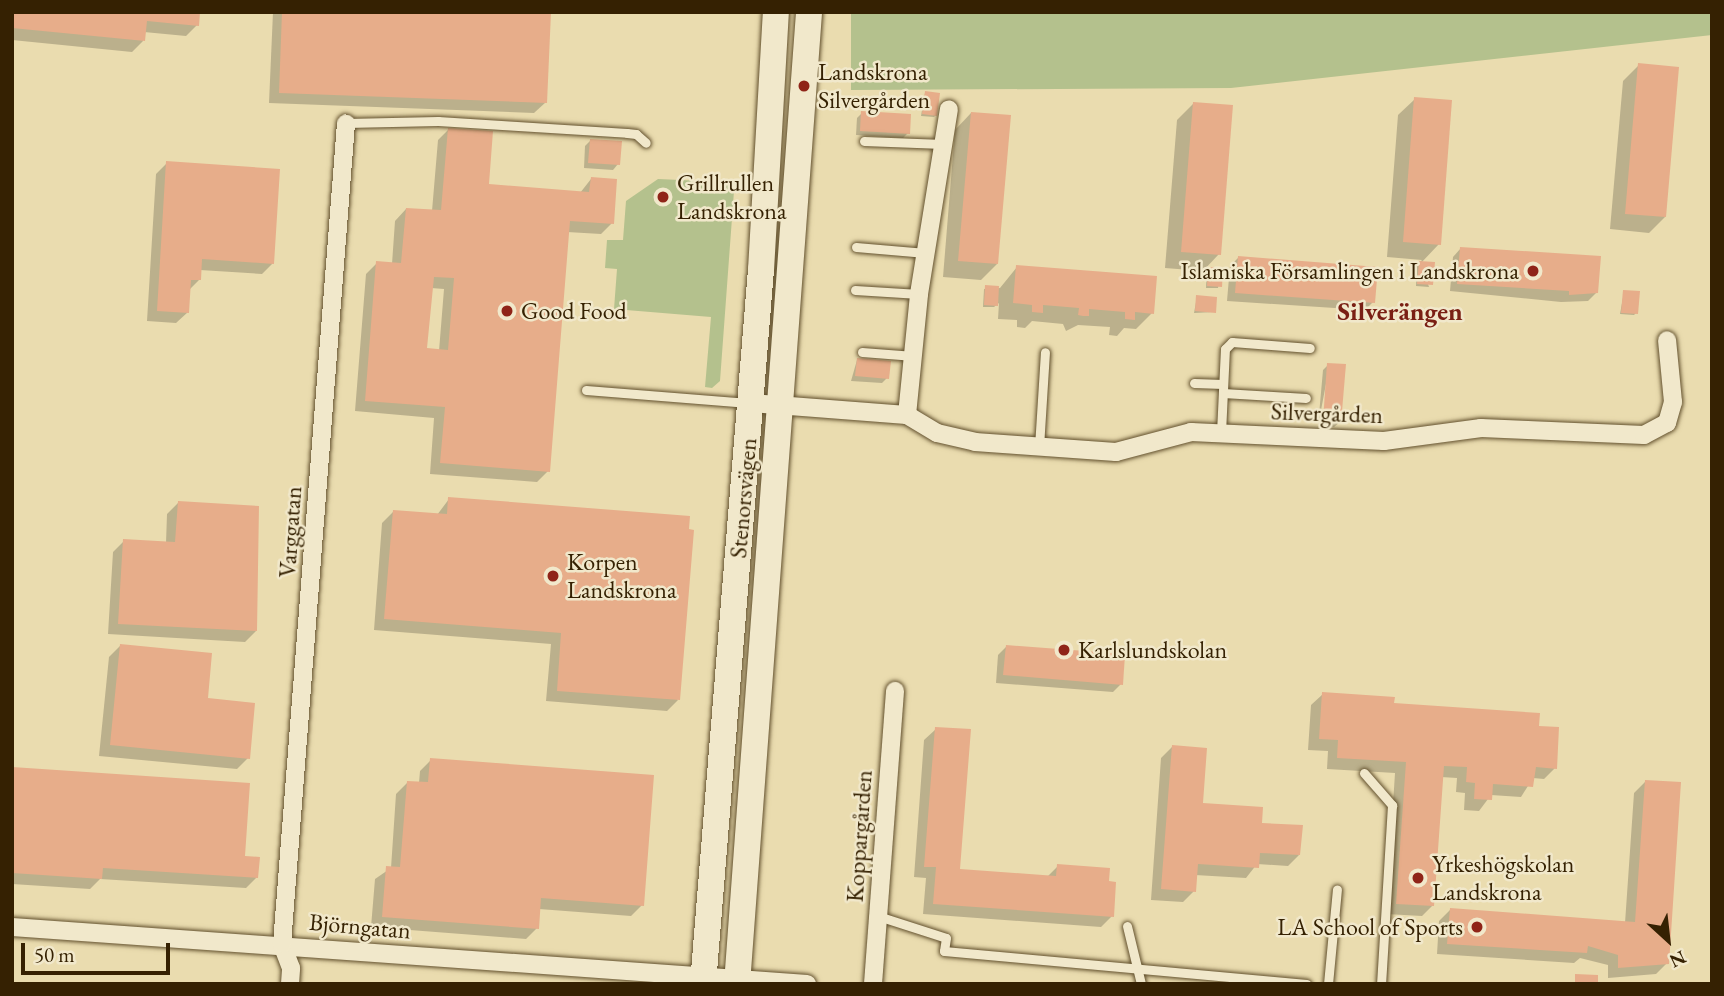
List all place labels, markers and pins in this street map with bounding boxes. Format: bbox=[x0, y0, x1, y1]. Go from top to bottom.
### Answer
place label: Landskrona Silvergården bbox=[818, 58, 930, 114]
marker: Landskrona Silvergården bbox=[796, 78, 812, 94]
place label: Grillrullen Landskrona bbox=[677, 169, 787, 225]
marker: Grillrullen Landskrona bbox=[655, 189, 671, 205]
place label: Islamiska Församlingen i Landskrona bbox=[1181, 257, 1519, 285]
marker: Islamiska Församlingen i Landskrona bbox=[1525, 263, 1541, 279]
place label: Good Food bbox=[521, 297, 627, 325]
marker: Good Food bbox=[499, 303, 515, 319]
place label: Korpen Landskrona bbox=[567, 548, 677, 604]
marker: Korpen Landskrona bbox=[545, 568, 561, 584]
place label: Karlslundskolan bbox=[1078, 636, 1227, 664]
marker: Karlslundskolan bbox=[1056, 642, 1072, 658]
place label: Yrkeshögskolan Landskrona bbox=[1432, 850, 1575, 906]
marker: Yrkeshögskolan Landskrona bbox=[1410, 870, 1426, 886]
place label: LA School of Sports bbox=[1277, 913, 1463, 941]
marker: LA School of Sports bbox=[1469, 919, 1485, 935]

